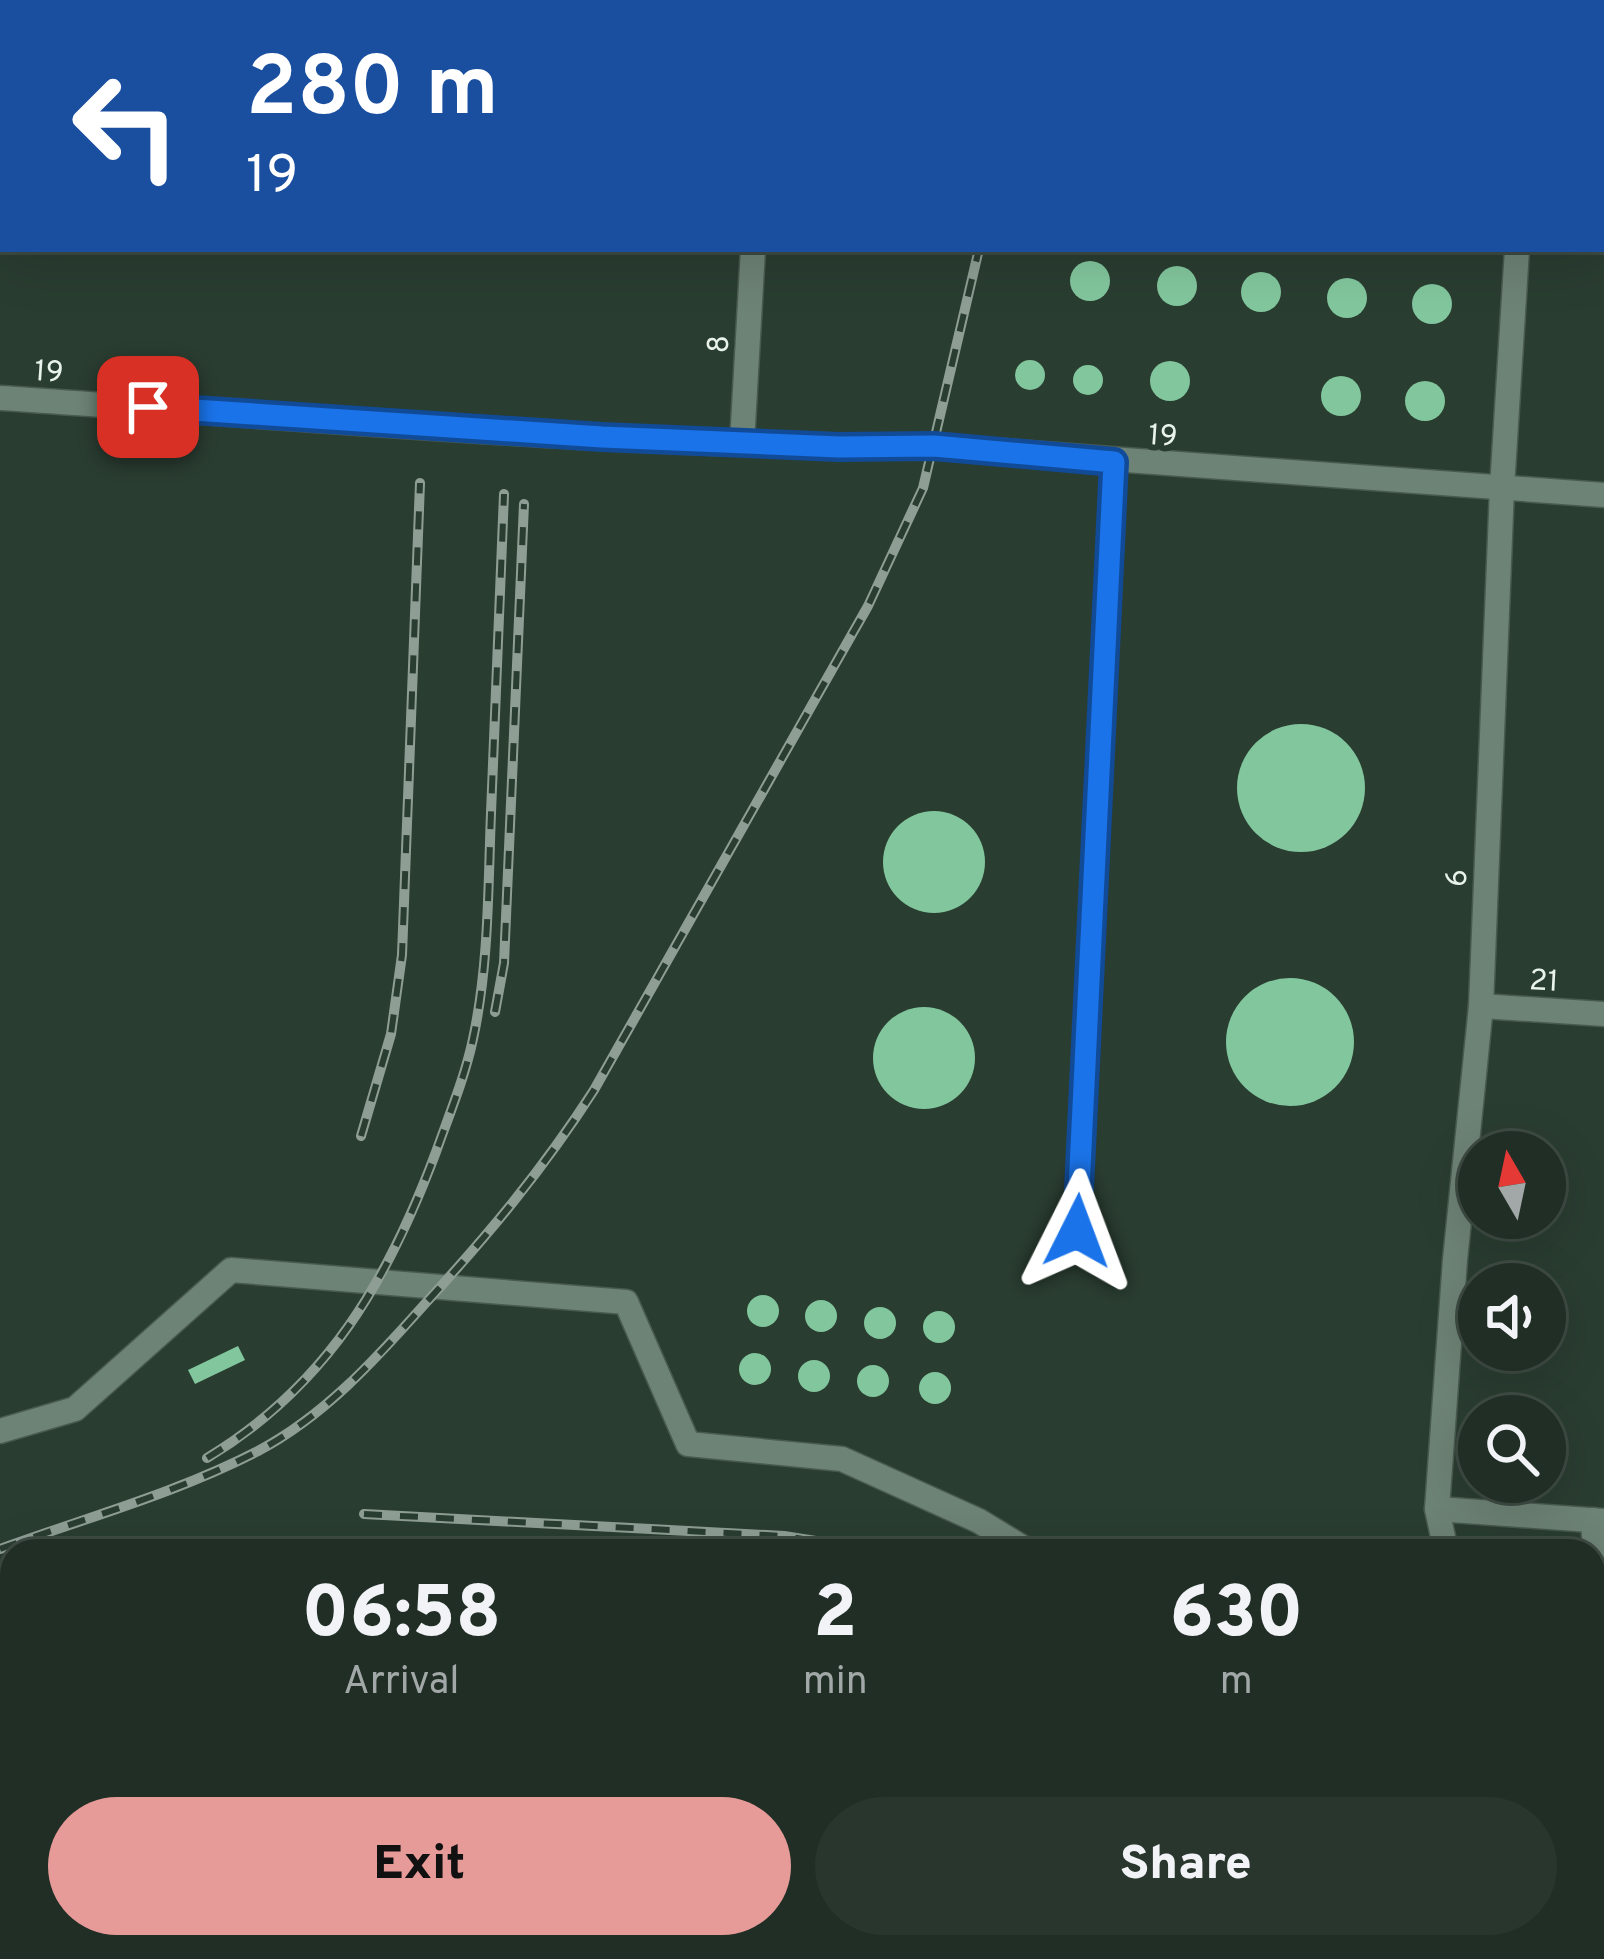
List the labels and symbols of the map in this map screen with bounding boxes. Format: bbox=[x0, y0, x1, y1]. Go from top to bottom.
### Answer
street label: 8 bbox=[702, 334, 739, 354]
street label: 19 bbox=[33, 354, 65, 393]
pin bbox=[97, 356, 199, 458]
street label: 19 bbox=[1147, 418, 1179, 457]
street label: 6 bbox=[1440, 868, 1477, 888]
street label: 21 bbox=[1528, 963, 1560, 1002]
north arrow bbox=[1458, 1131, 1566, 1239]
position arrow bbox=[1014, 1168, 1140, 1294]

